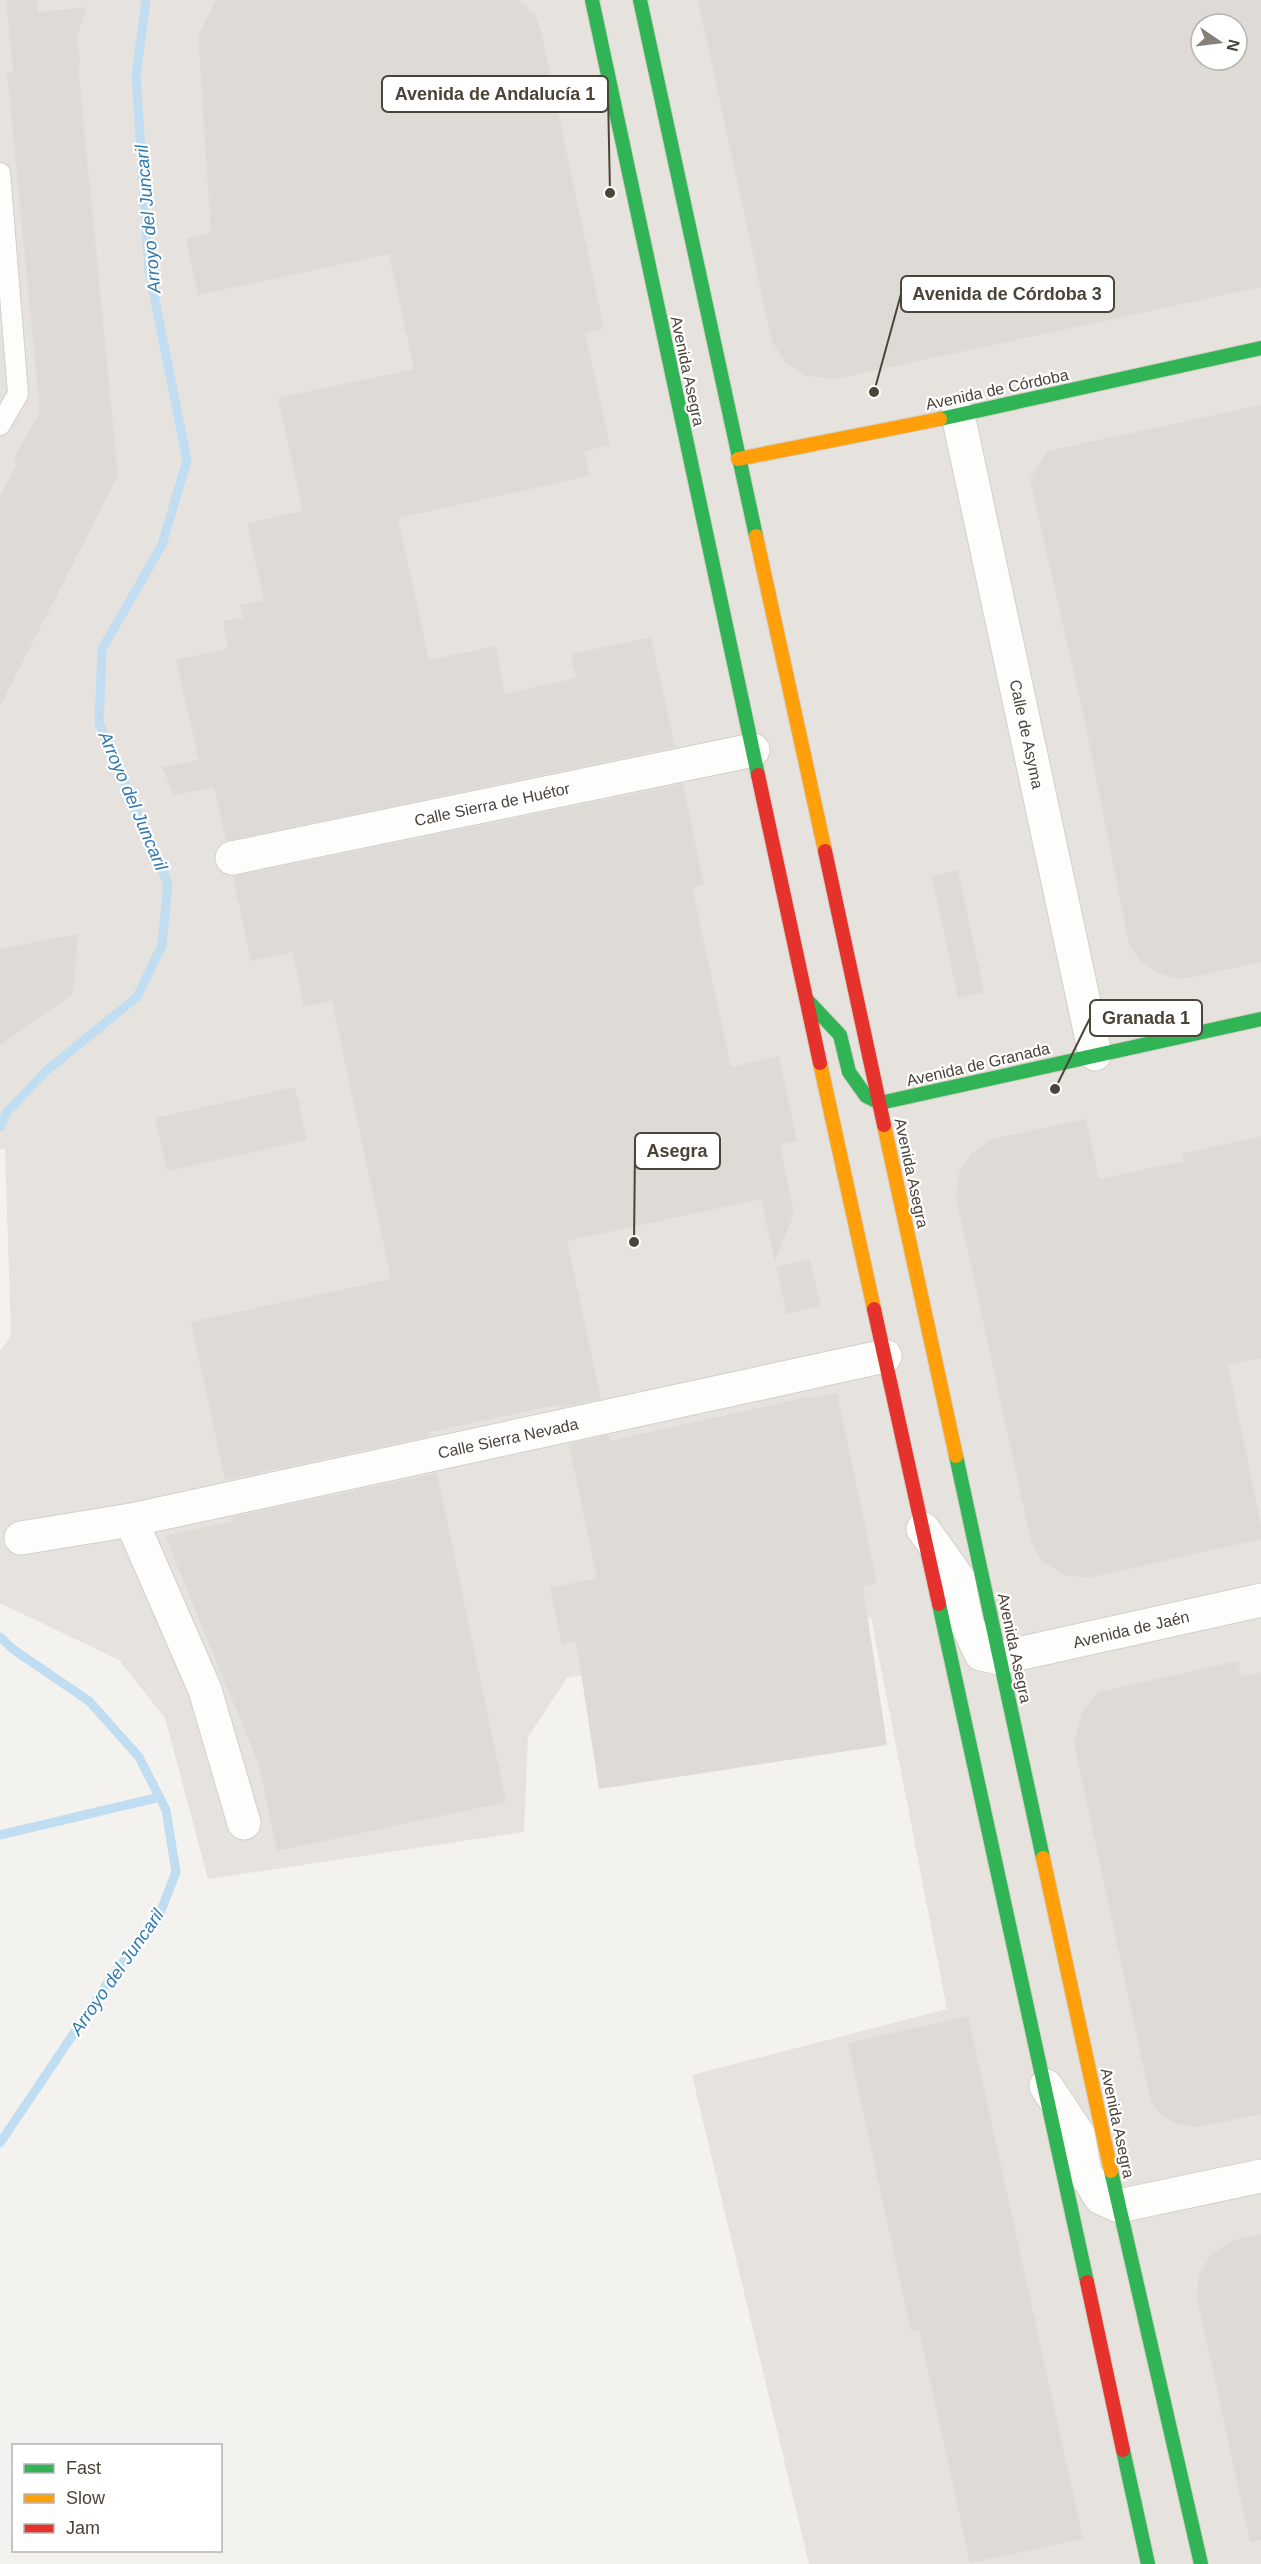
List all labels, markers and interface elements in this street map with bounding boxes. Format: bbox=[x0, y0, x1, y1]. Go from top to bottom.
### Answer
north arrow bbox=[1189, 12, 1249, 72]
text: N bbox=[1223, 38, 1243, 53]
callout: Avenida de Andalucía 1 bbox=[382, 76, 608, 112]
text: Avenida de Andalucía 1 bbox=[395, 84, 595, 104]
water label: Arroyo del Juncaril bbox=[131, 143, 165, 295]
callout: Avenida de Córdoba 3 bbox=[901, 276, 1114, 312]
text: Avenida de Córdoba 3 bbox=[912, 284, 1102, 304]
street label: Avenida Asegra bbox=[668, 315, 707, 428]
street label: Avenida de Córdoba bbox=[924, 366, 1070, 413]
street label: Calle de Asyma bbox=[1007, 678, 1046, 790]
water label: Arroyo del Juncaril bbox=[94, 728, 172, 874]
street label: Calle Sierra de Huétor bbox=[413, 780, 572, 829]
callout: Granada 1 bbox=[1090, 1000, 1202, 1036]
text: Granada 1 bbox=[1102, 1008, 1190, 1028]
street label: Avenida de Granada bbox=[905, 1040, 1051, 1089]
street label: Avenida Asegra bbox=[892, 1117, 931, 1230]
callout: Asegra bbox=[635, 1133, 720, 1169]
text: Asegra bbox=[646, 1141, 709, 1161]
street label: Calle Sierra Nevada bbox=[436, 1415, 580, 1462]
street label: Avenida Asegra bbox=[995, 1592, 1034, 1705]
street label: Avenida de Jaén bbox=[1071, 1608, 1191, 1651]
water label: Arroyo del Juncaril bbox=[65, 1904, 169, 2040]
street label: Avenida Asegra bbox=[1098, 2067, 1137, 2180]
legend bbox=[12, 2444, 222, 2552]
text: Fast bbox=[66, 2458, 101, 2478]
text: Slow bbox=[66, 2488, 106, 2508]
text: Jam bbox=[66, 2518, 100, 2538]

